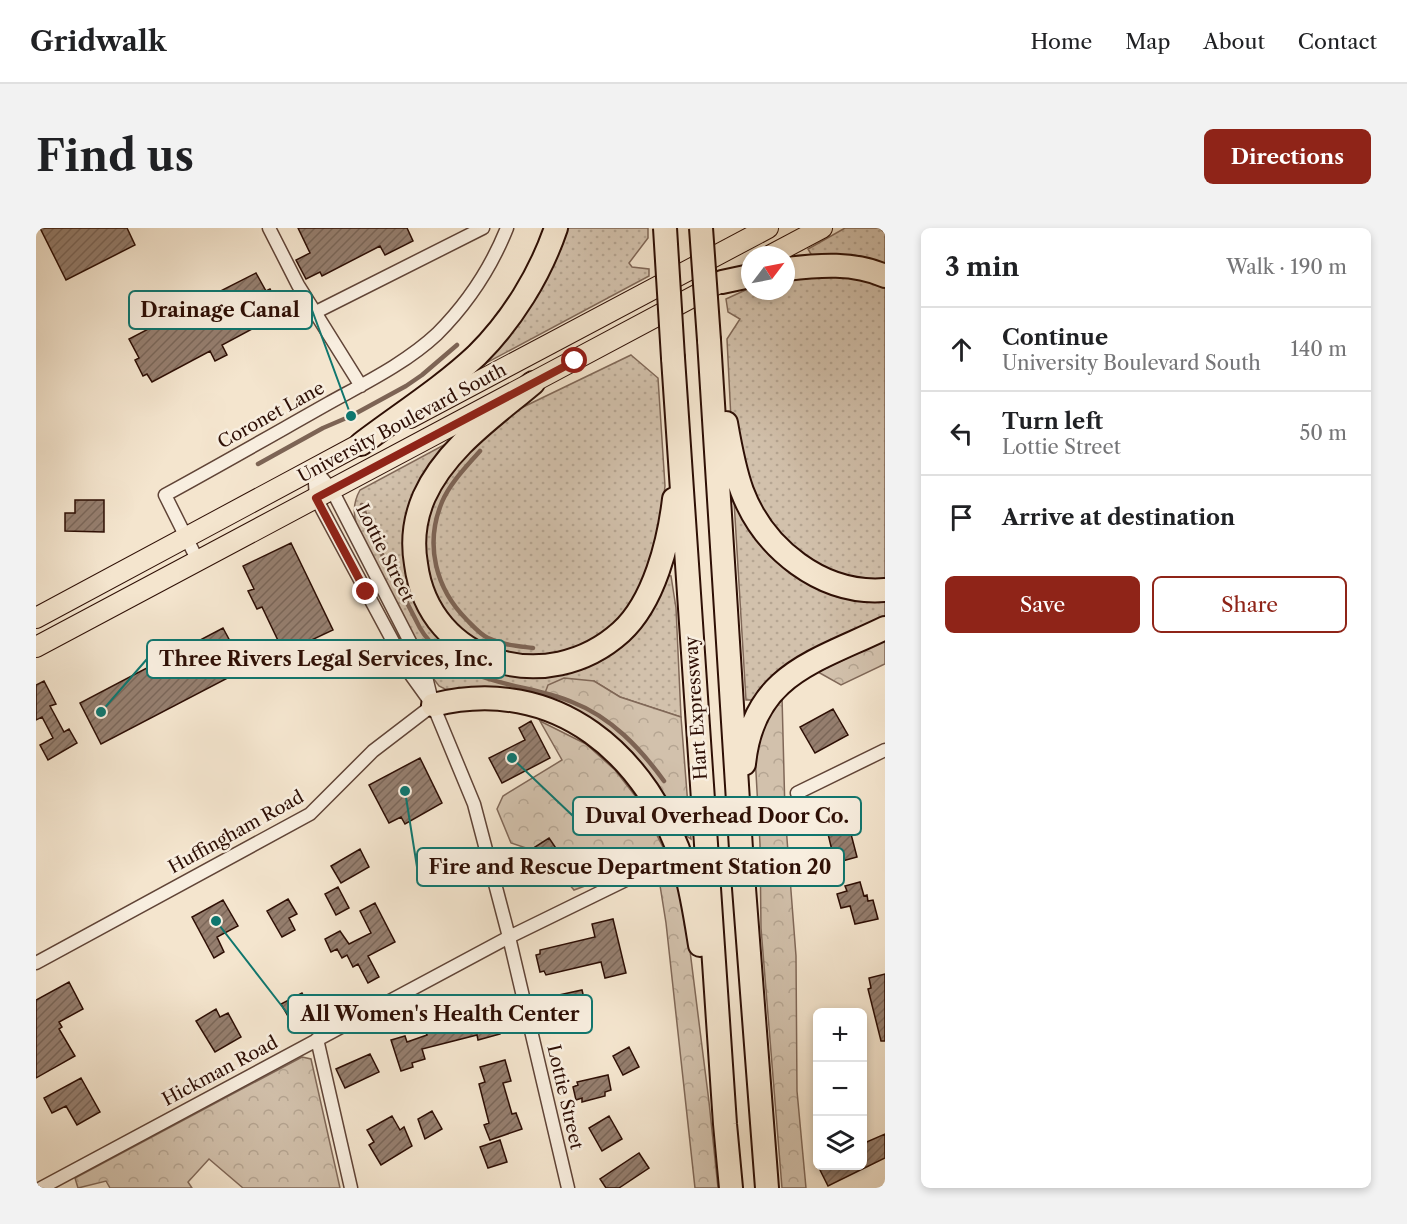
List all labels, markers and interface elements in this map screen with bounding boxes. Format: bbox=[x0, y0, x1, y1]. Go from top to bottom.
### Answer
text: Gridwalk bbox=[30, 24, 166, 58]
text: Home bbox=[1031, 29, 1092, 54]
text: Map bbox=[1125, 29, 1170, 54]
text: About bbox=[1203, 29, 1265, 54]
text: Contact bbox=[1298, 29, 1377, 54]
button: Directions bbox=[1204, 129, 1371, 184]
text: Find us bbox=[36, 130, 194, 182]
north arrow bbox=[741, 246, 795, 300]
text: 3 min bbox=[945, 251, 1019, 283]
text: Walk · 190 m bbox=[1226, 255, 1347, 279]
callout: Drainage Canal bbox=[129, 291, 312, 329]
text: Drainage Canal bbox=[140, 298, 300, 322]
text: Continue bbox=[1002, 324, 1108, 351]
icon: ahead bbox=[945, 333, 978, 366]
text: 140 m bbox=[1290, 337, 1347, 361]
route start bbox=[561, 347, 587, 373]
text: University Boulevard South bbox=[1002, 351, 1261, 375]
street label: University Boulevard South bbox=[294, 359, 510, 487]
street label: Coronet Lane bbox=[214, 377, 328, 453]
text: Turn left bbox=[1002, 408, 1103, 435]
icon: left bbox=[945, 417, 978, 450]
text: 50 m bbox=[1300, 421, 1347, 445]
text: Lottie Street bbox=[1002, 435, 1121, 459]
street label: Lottie Street bbox=[351, 500, 419, 606]
icon: arrive bbox=[945, 501, 978, 534]
text: Arrive at destination bbox=[1002, 504, 1235, 531]
button: Save bbox=[945, 576, 1140, 633]
button: Share bbox=[1152, 576, 1347, 633]
route end bbox=[352, 578, 378, 604]
street label: Hart Expressway bbox=[680, 634, 712, 781]
callout: Three Rivers Legal Services, Inc. bbox=[147, 640, 505, 678]
text: Three Rivers Legal Services, Inc. bbox=[159, 647, 493, 671]
street label: Huffingham Road bbox=[165, 786, 307, 878]
callout: Duval Overhead Door Co. bbox=[573, 797, 861, 835]
text: Duval Overhead Door Co. bbox=[585, 804, 849, 828]
callout: Fire and Rescue Department Station 20 bbox=[417, 848, 844, 886]
text: Fire and Rescue Department Station 20 bbox=[429, 855, 831, 879]
callout: All Women's Health Center bbox=[288, 995, 592, 1033]
text: All Women's Health Center bbox=[299, 1002, 580, 1026]
map controls bbox=[813, 1008, 867, 1170]
button: + bbox=[813, 1008, 867, 1062]
street label: Hickman Road bbox=[159, 1031, 282, 1111]
street label: Lottie Street bbox=[542, 1042, 588, 1152]
button: − bbox=[813, 1062, 867, 1116]
button: layers bbox=[813, 1116, 867, 1170]

